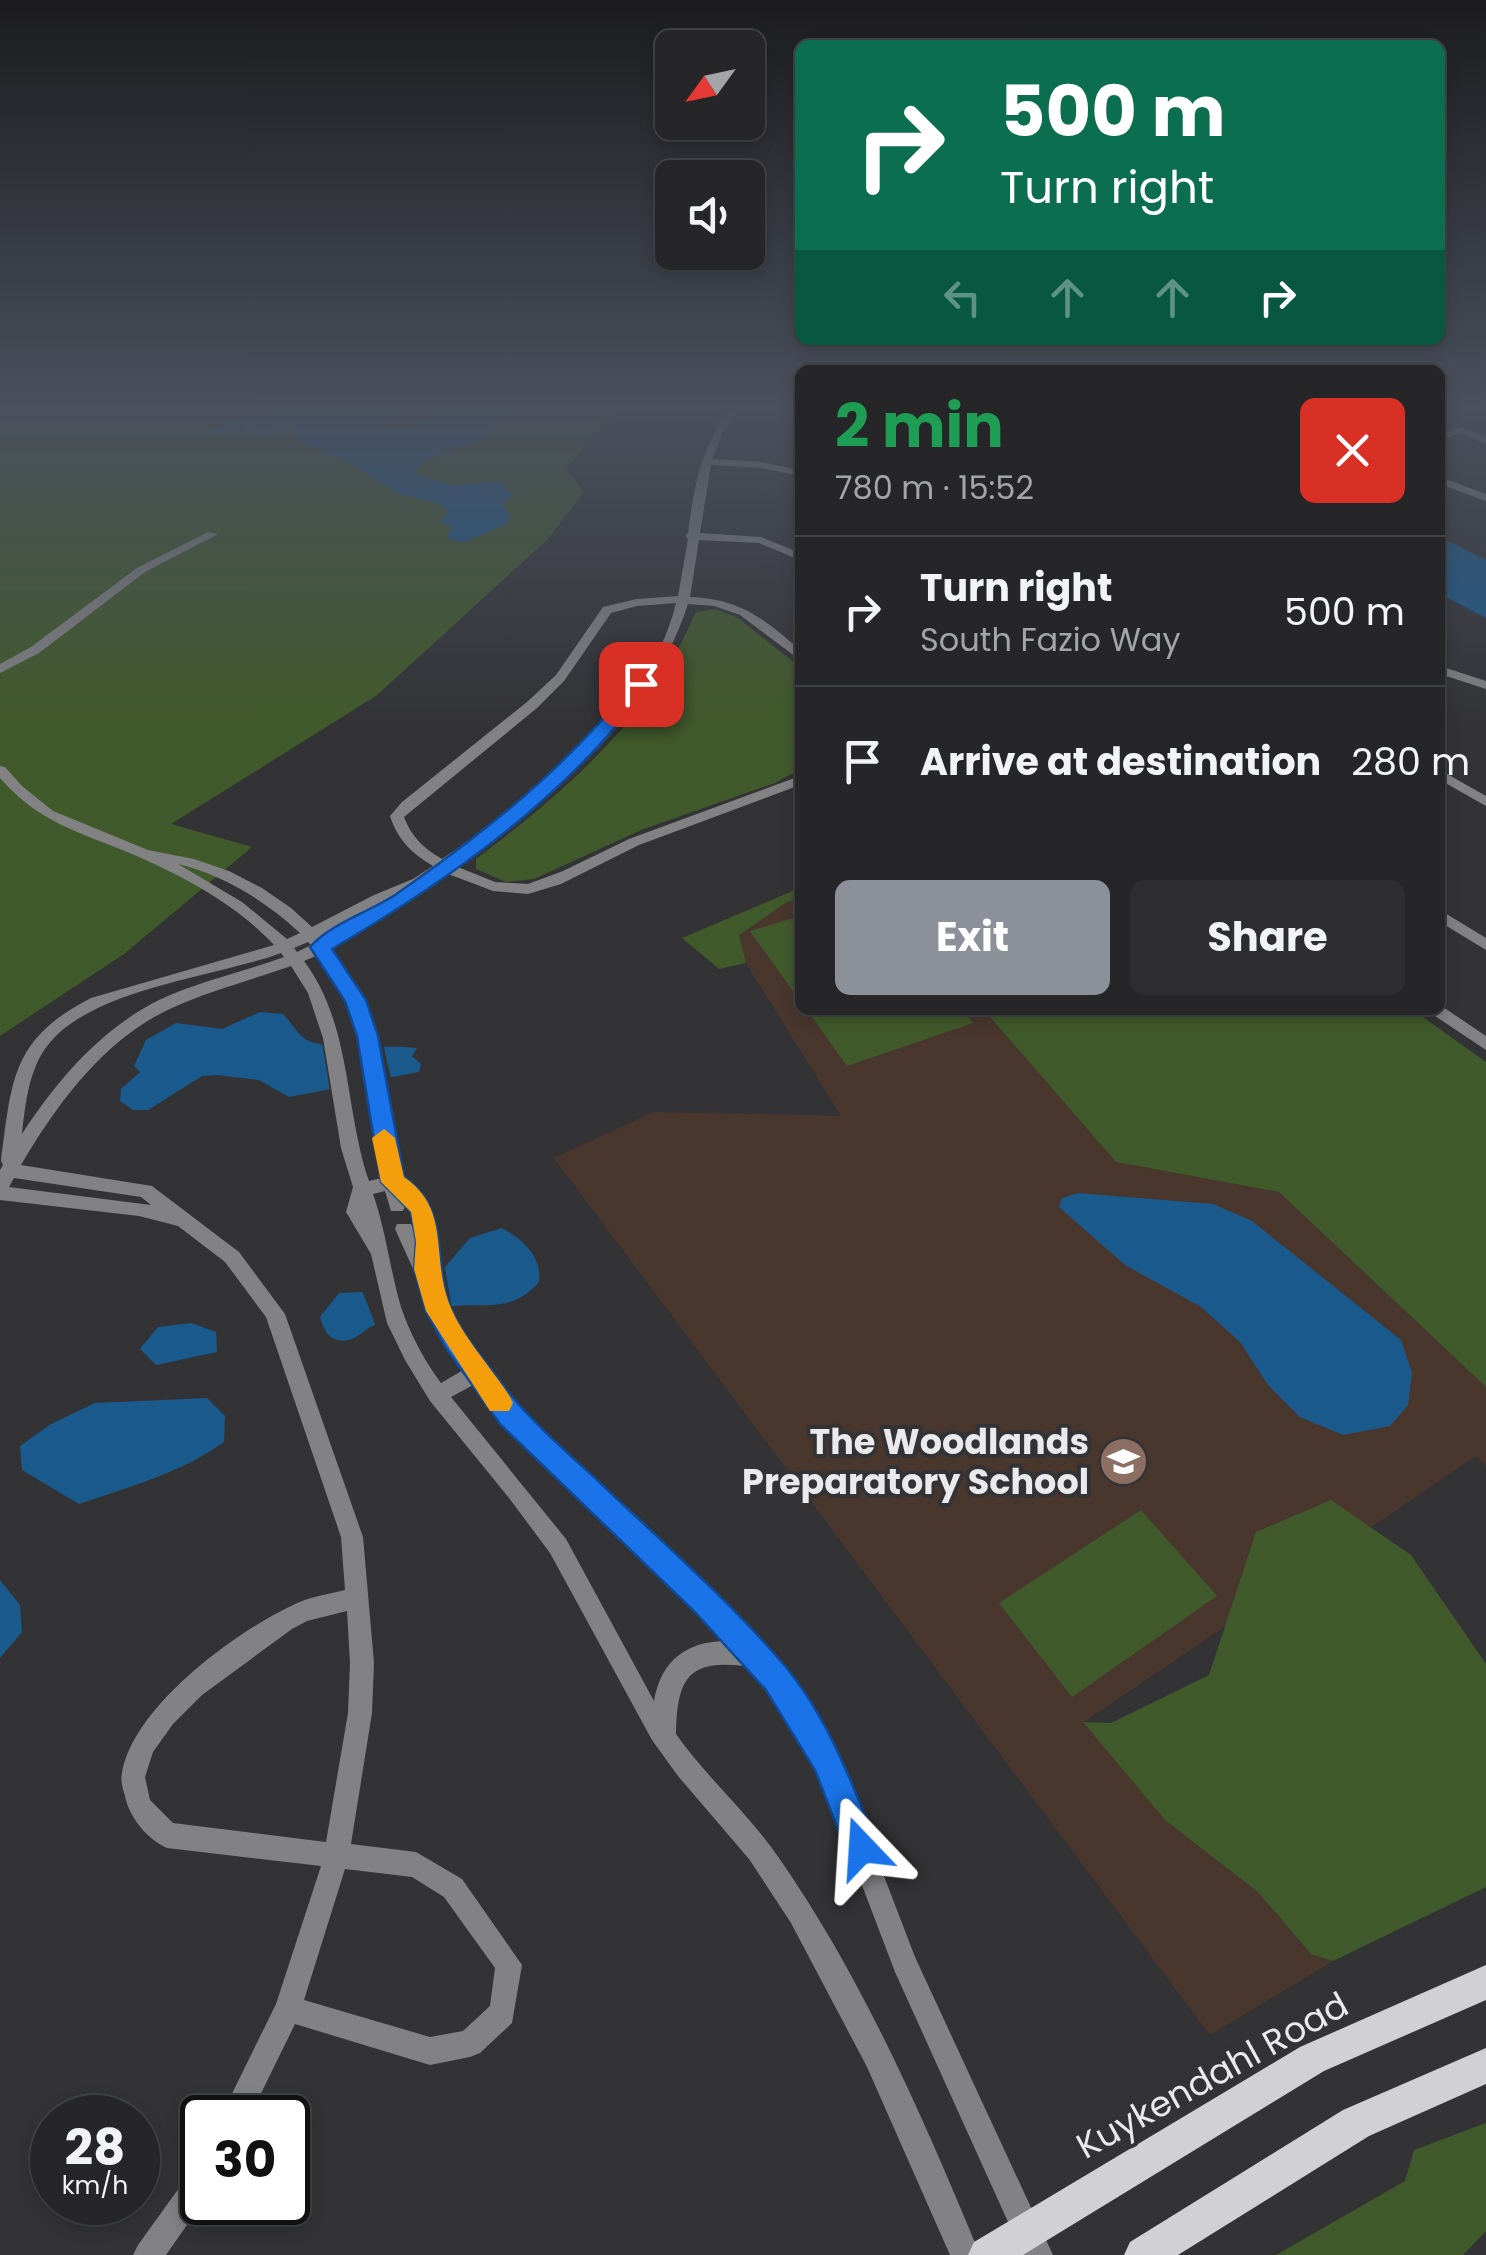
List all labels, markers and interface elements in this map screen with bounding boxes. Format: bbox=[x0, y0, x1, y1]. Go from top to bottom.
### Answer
north arrow bbox=[655, 30, 765, 140]
map controls bbox=[655, 30, 765, 270]
text: 500 m bbox=[1000, 62, 1226, 161]
icon: right bbox=[835, 80, 965, 210]
text: Turn right bbox=[1000, 156, 1214, 219]
button: sound bbox=[655, 160, 765, 270]
icon: left bbox=[935, 270, 990, 325]
icon: ahead bbox=[1040, 270, 1095, 325]
icon: ahead bbox=[1145, 270, 1200, 325]
icon: right bbox=[1250, 270, 1305, 325]
text: 2 min bbox=[835, 384, 1004, 468]
button: close bbox=[1300, 398, 1405, 503]
text: 780 m · 15:52 bbox=[835, 465, 1034, 510]
text: Turn right bbox=[920, 561, 1112, 614]
icon: right bbox=[835, 584, 890, 639]
text: 500 m bbox=[1284, 585, 1405, 638]
text: South Fazio Way bbox=[920, 617, 1181, 662]
pin bbox=[599, 642, 684, 727]
icon: arrive bbox=[614, 657, 669, 712]
icon: arrive bbox=[835, 734, 890, 789]
text: Arrive at destination bbox=[920, 735, 1321, 788]
text: 280 m bbox=[1351, 735, 1470, 788]
button: Exit bbox=[835, 880, 1110, 995]
button: Share bbox=[1130, 880, 1405, 995]
place label: The Woodlands Preparatory School bbox=[742, 1417, 1089, 1506]
school or university icon: The Woodlands Preparatory School bbox=[1098, 1435, 1150, 1487]
position arrow bbox=[810, 1796, 914, 1900]
street label: Kuykendahl Road bbox=[1067, 1980, 1357, 2170]
speed limit sign: 30 bbox=[180, 2095, 310, 2225]
text: 28 bbox=[65, 2112, 125, 2183]
text: km/h bbox=[62, 2168, 128, 2203]

